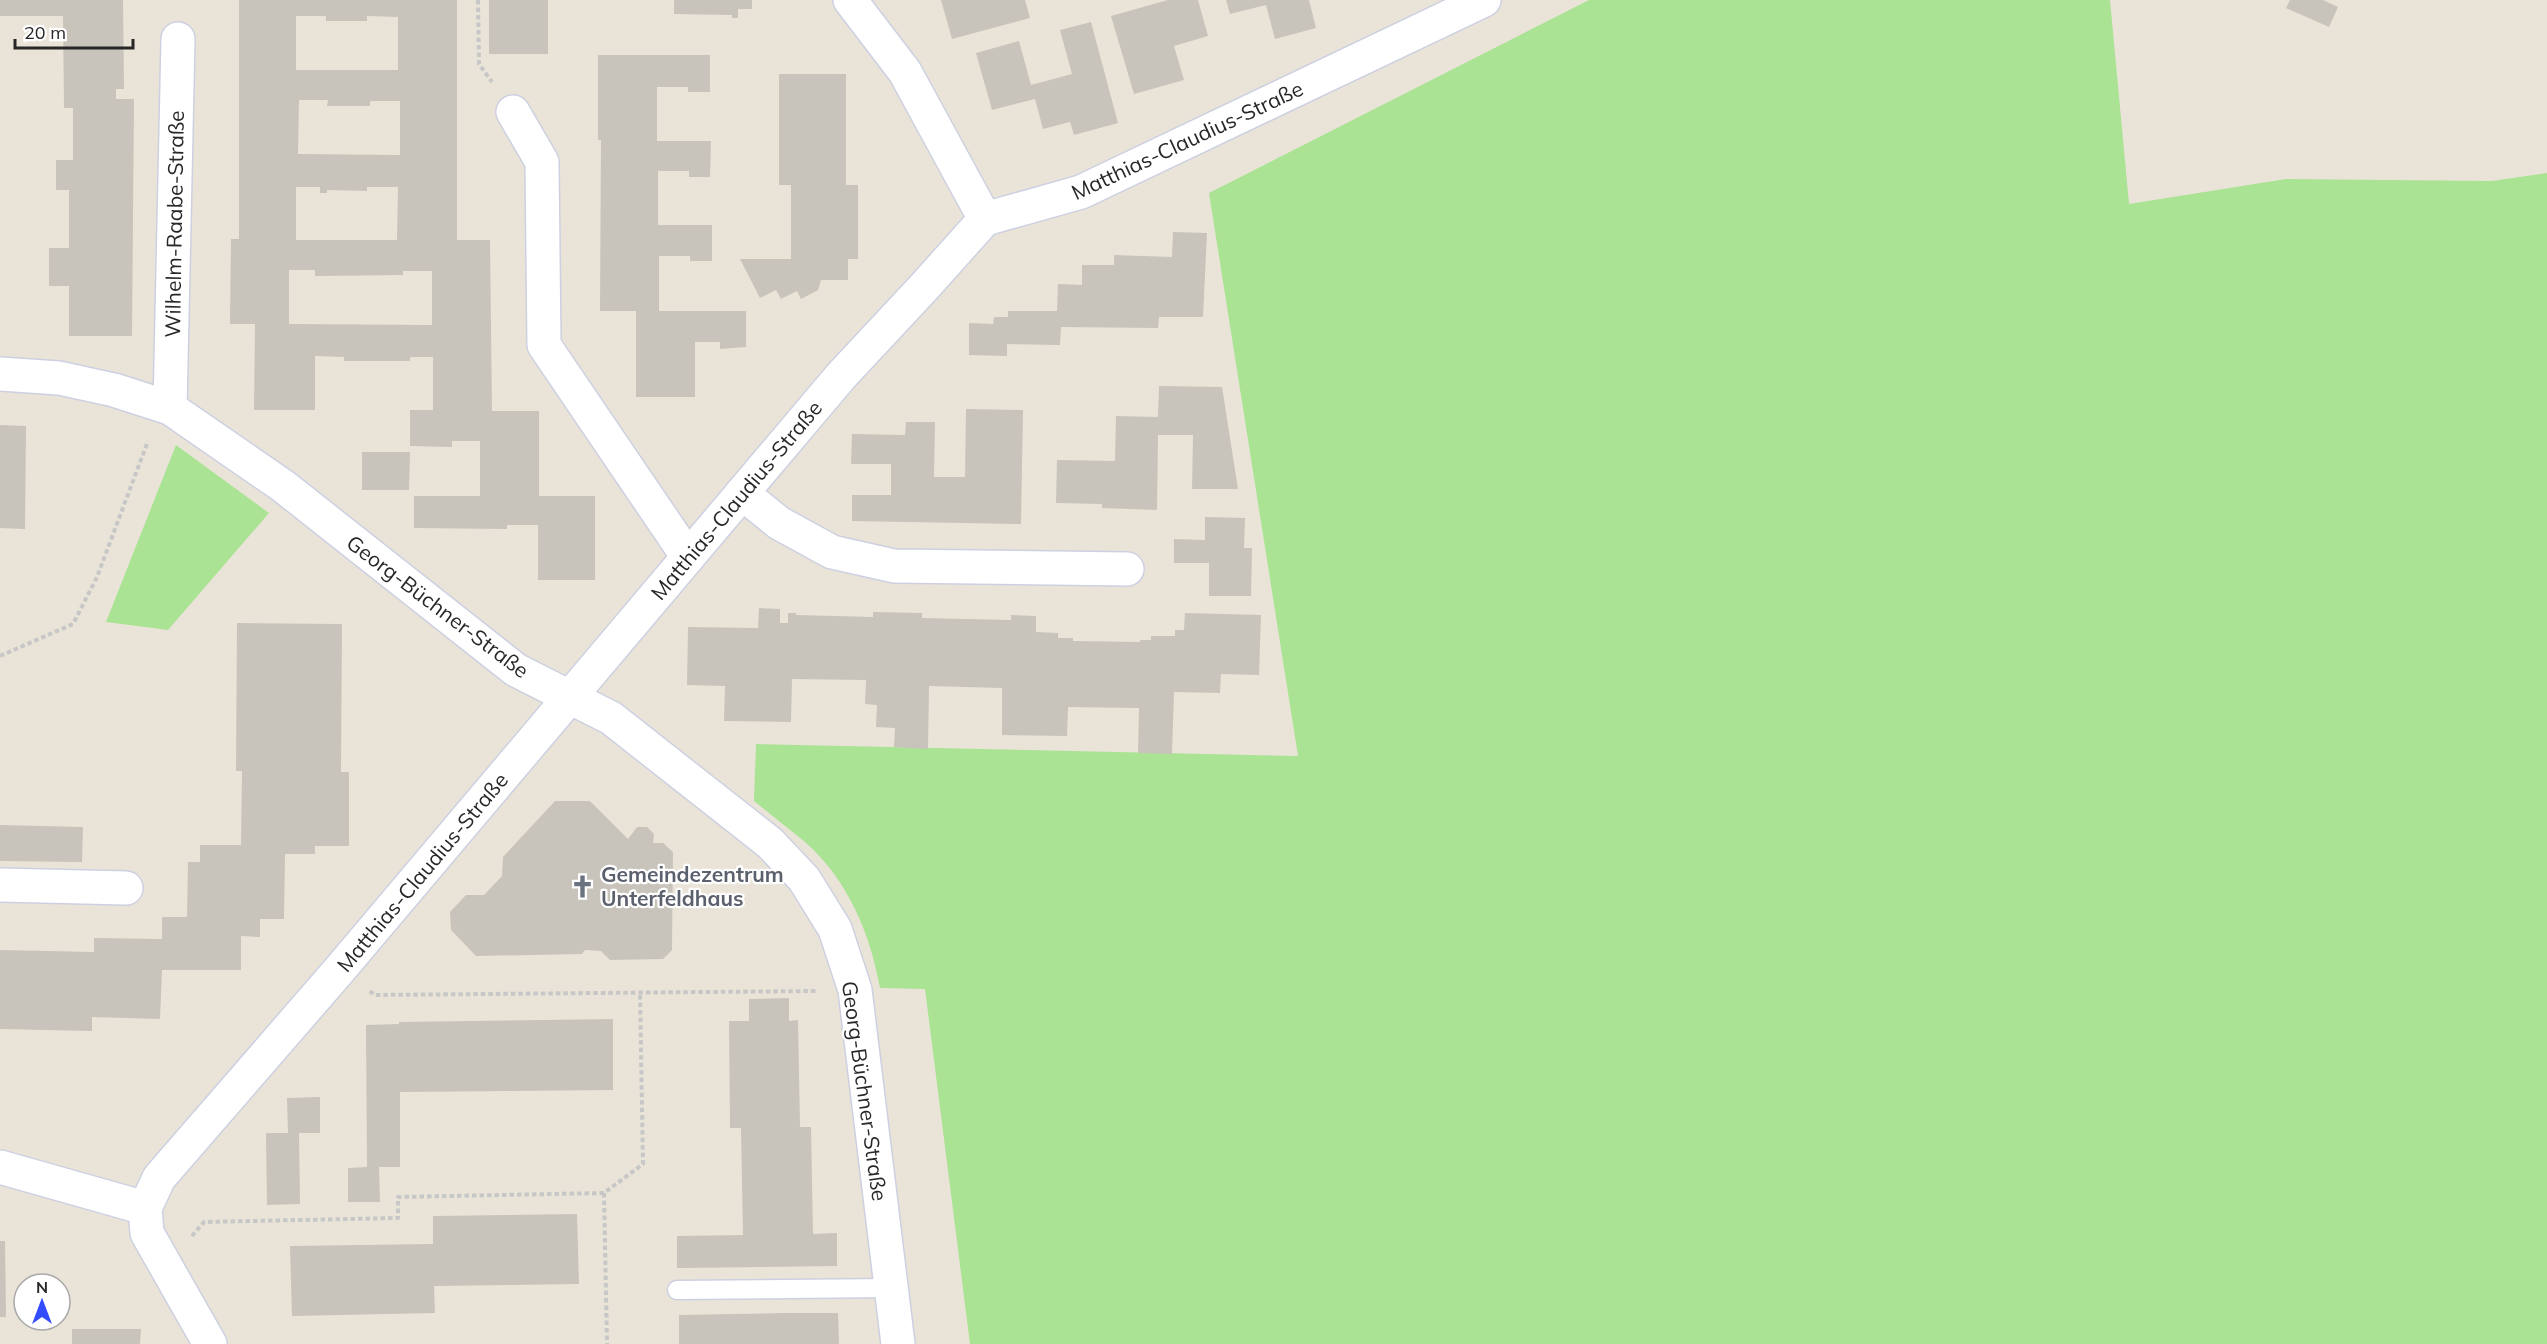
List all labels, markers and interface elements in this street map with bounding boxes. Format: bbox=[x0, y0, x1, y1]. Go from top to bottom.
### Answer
scale bar bbox=[15, 12, 134, 50]
text: 20 m bbox=[24, 21, 66, 44]
street label: Matthias-Claudius-Straße bbox=[1067, 75, 1307, 205]
street label: Wilhelm-Raabe-Straße bbox=[159, 110, 189, 338]
street label: Matthias-Claudius-Straße bbox=[645, 395, 827, 605]
street label: Georg-Büchner-Straße bbox=[342, 529, 534, 683]
street label: Matthias-Claudius-Straße bbox=[331, 767, 513, 977]
place label: Gemeindezentrum Unterfeldhaus bbox=[601, 861, 784, 911]
church icon: Gemeindezentrum Unterfeldhaus bbox=[570, 873, 596, 899]
street label: Georg-Büchner-Straße bbox=[837, 979, 893, 1203]
north arrow bbox=[12, 1272, 72, 1332]
text: N bbox=[36, 1277, 48, 1297]

